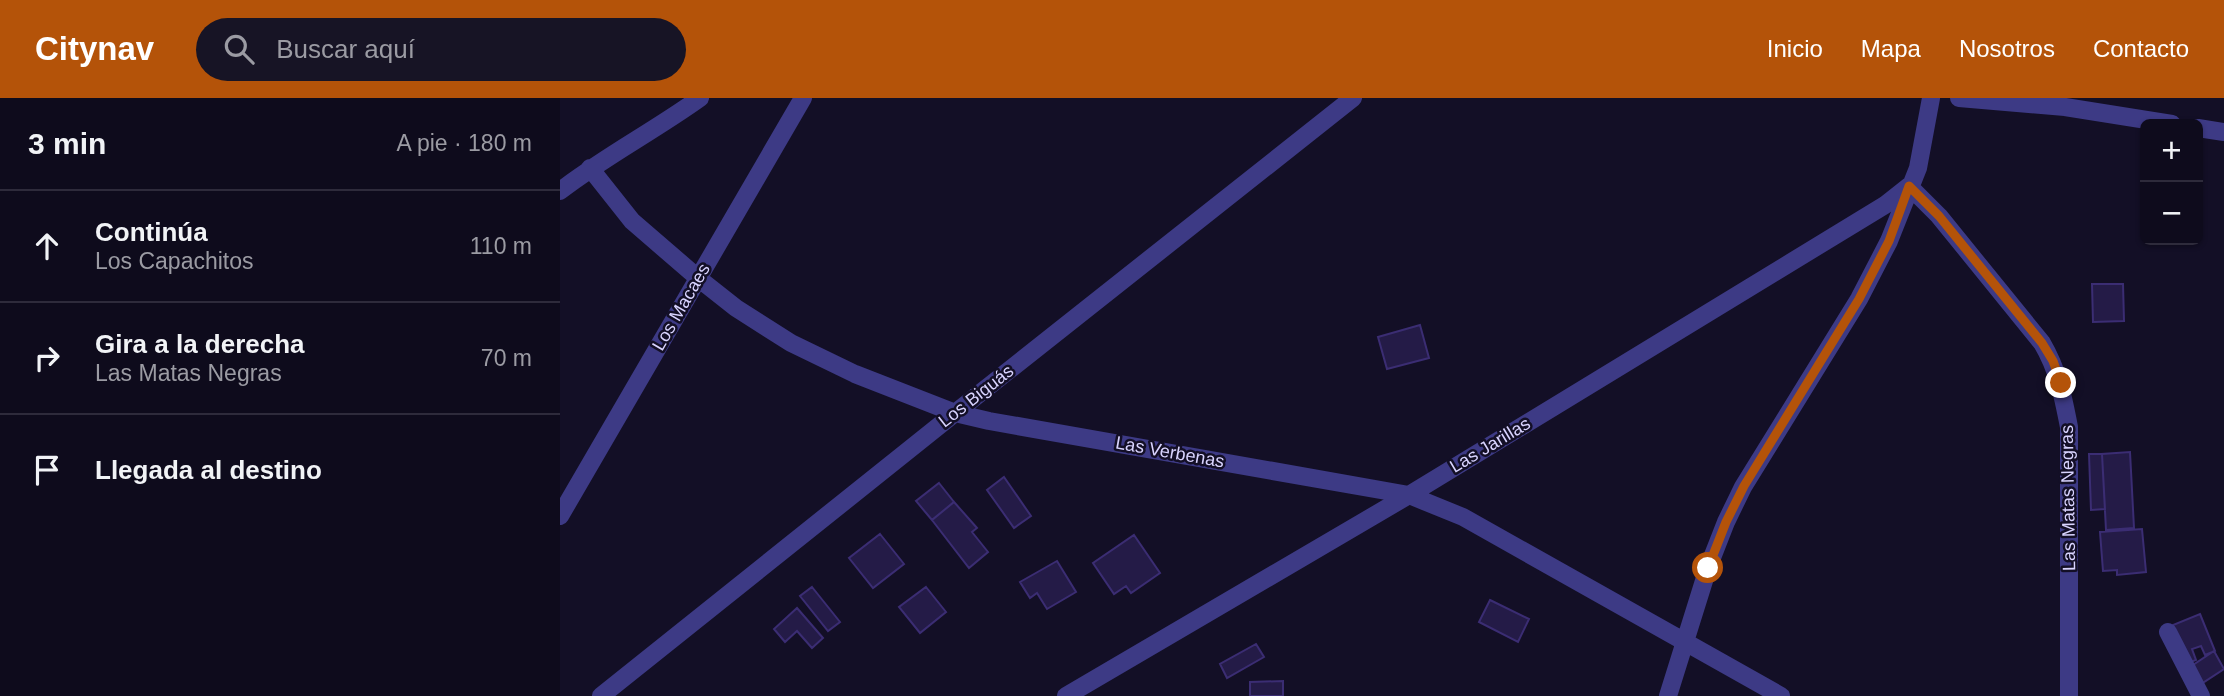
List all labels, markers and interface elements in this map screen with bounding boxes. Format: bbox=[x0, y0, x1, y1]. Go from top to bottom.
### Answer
search box bbox=[196, 18, 686, 81]
text: Citynav bbox=[35, 30, 154, 67]
icon: search bbox=[220, 30, 258, 68]
text: Buscar aquí bbox=[276, 34, 415, 64]
text: Inicio bbox=[1767, 35, 1823, 62]
text: Mapa bbox=[1861, 35, 1921, 62]
text: Nosotros bbox=[1959, 35, 2055, 62]
text: Contacto bbox=[2093, 35, 2189, 62]
map controls bbox=[2140, 119, 2203, 245]
button: + bbox=[2140, 119, 2203, 182]
text: 3 min bbox=[28, 127, 106, 160]
text: A pie · 180 m bbox=[396, 130, 532, 156]
button: − bbox=[2140, 182, 2203, 245]
text: Continúa bbox=[95, 217, 208, 247]
icon: ahead bbox=[28, 227, 66, 265]
text: 110 m bbox=[470, 233, 532, 259]
text: Los Capachitos bbox=[95, 248, 254, 274]
street label: Los Macaes bbox=[648, 260, 714, 354]
text: Gira a la derecha bbox=[95, 329, 305, 359]
icon: right bbox=[28, 339, 66, 377]
text: 70 m bbox=[481, 345, 532, 371]
text: Las Matas Negras bbox=[95, 360, 282, 386]
street label: Los Biguás bbox=[935, 361, 1017, 431]
route end bbox=[2045, 367, 2076, 398]
street label: Las Jarillas bbox=[1446, 413, 1534, 477]
street label: Las Matas Negras bbox=[2057, 425, 2079, 571]
street label: Las Verbenas bbox=[1114, 433, 1226, 471]
icon: arrive bbox=[28, 451, 66, 489]
text: Llegada al destino bbox=[95, 455, 322, 485]
route start bbox=[1692, 552, 1723, 583]

